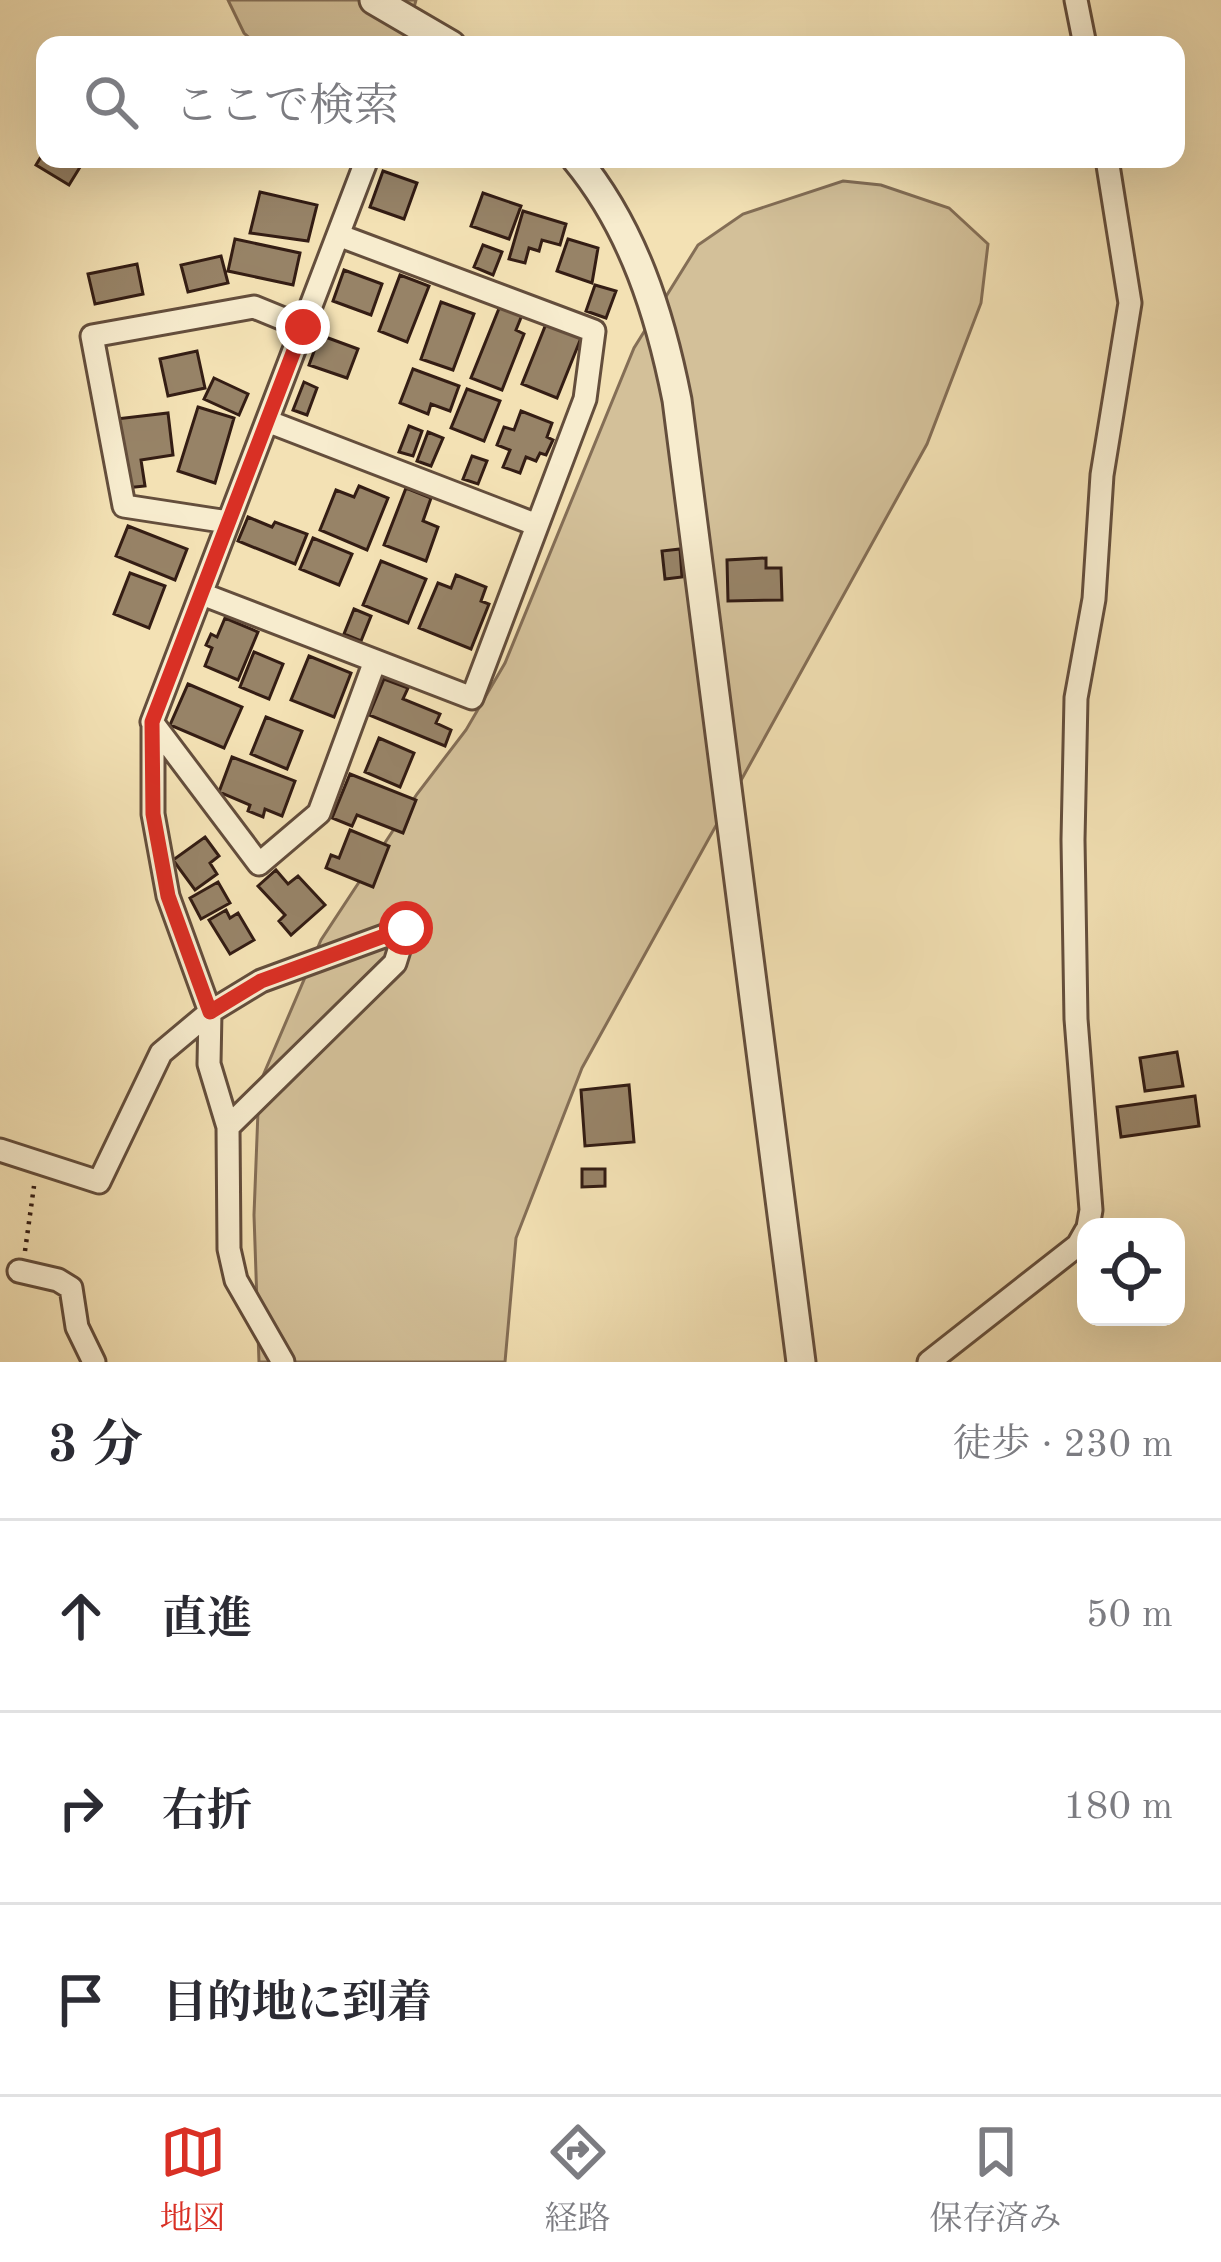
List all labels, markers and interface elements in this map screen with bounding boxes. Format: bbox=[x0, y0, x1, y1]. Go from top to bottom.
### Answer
search box bbox=[36, 36, 1185, 168]
icon: search bbox=[78, 69, 144, 135]
text: ここで検索 bbox=[174, 86, 399, 131]
route end bbox=[276, 300, 330, 354]
route start bbox=[379, 901, 433, 955]
map controls bbox=[1077, 1218, 1185, 1326]
button: locate bbox=[1077, 1218, 1185, 1326]
text: 3 分 bbox=[48, 1422, 143, 1473]
text: 徒歩 · 230 m bbox=[952, 1426, 1173, 1465]
icon: ahead bbox=[48, 1583, 114, 1649]
text: 50 m bbox=[1086, 1596, 1173, 1635]
text: 直進 bbox=[162, 1599, 252, 1644]
icon: right bbox=[48, 1775, 114, 1841]
text: 180 m bbox=[1063, 1788, 1173, 1827]
text: 右折 bbox=[162, 1791, 252, 1836]
icon: arrive bbox=[48, 1967, 114, 2033]
text: 目的地に到着 bbox=[162, 1983, 432, 2028]
tab: 地図 bbox=[160, 2119, 226, 2241]
tab: 経路 bbox=[545, 2119, 611, 2241]
tab: 保存済み bbox=[930, 2119, 1062, 2241]

